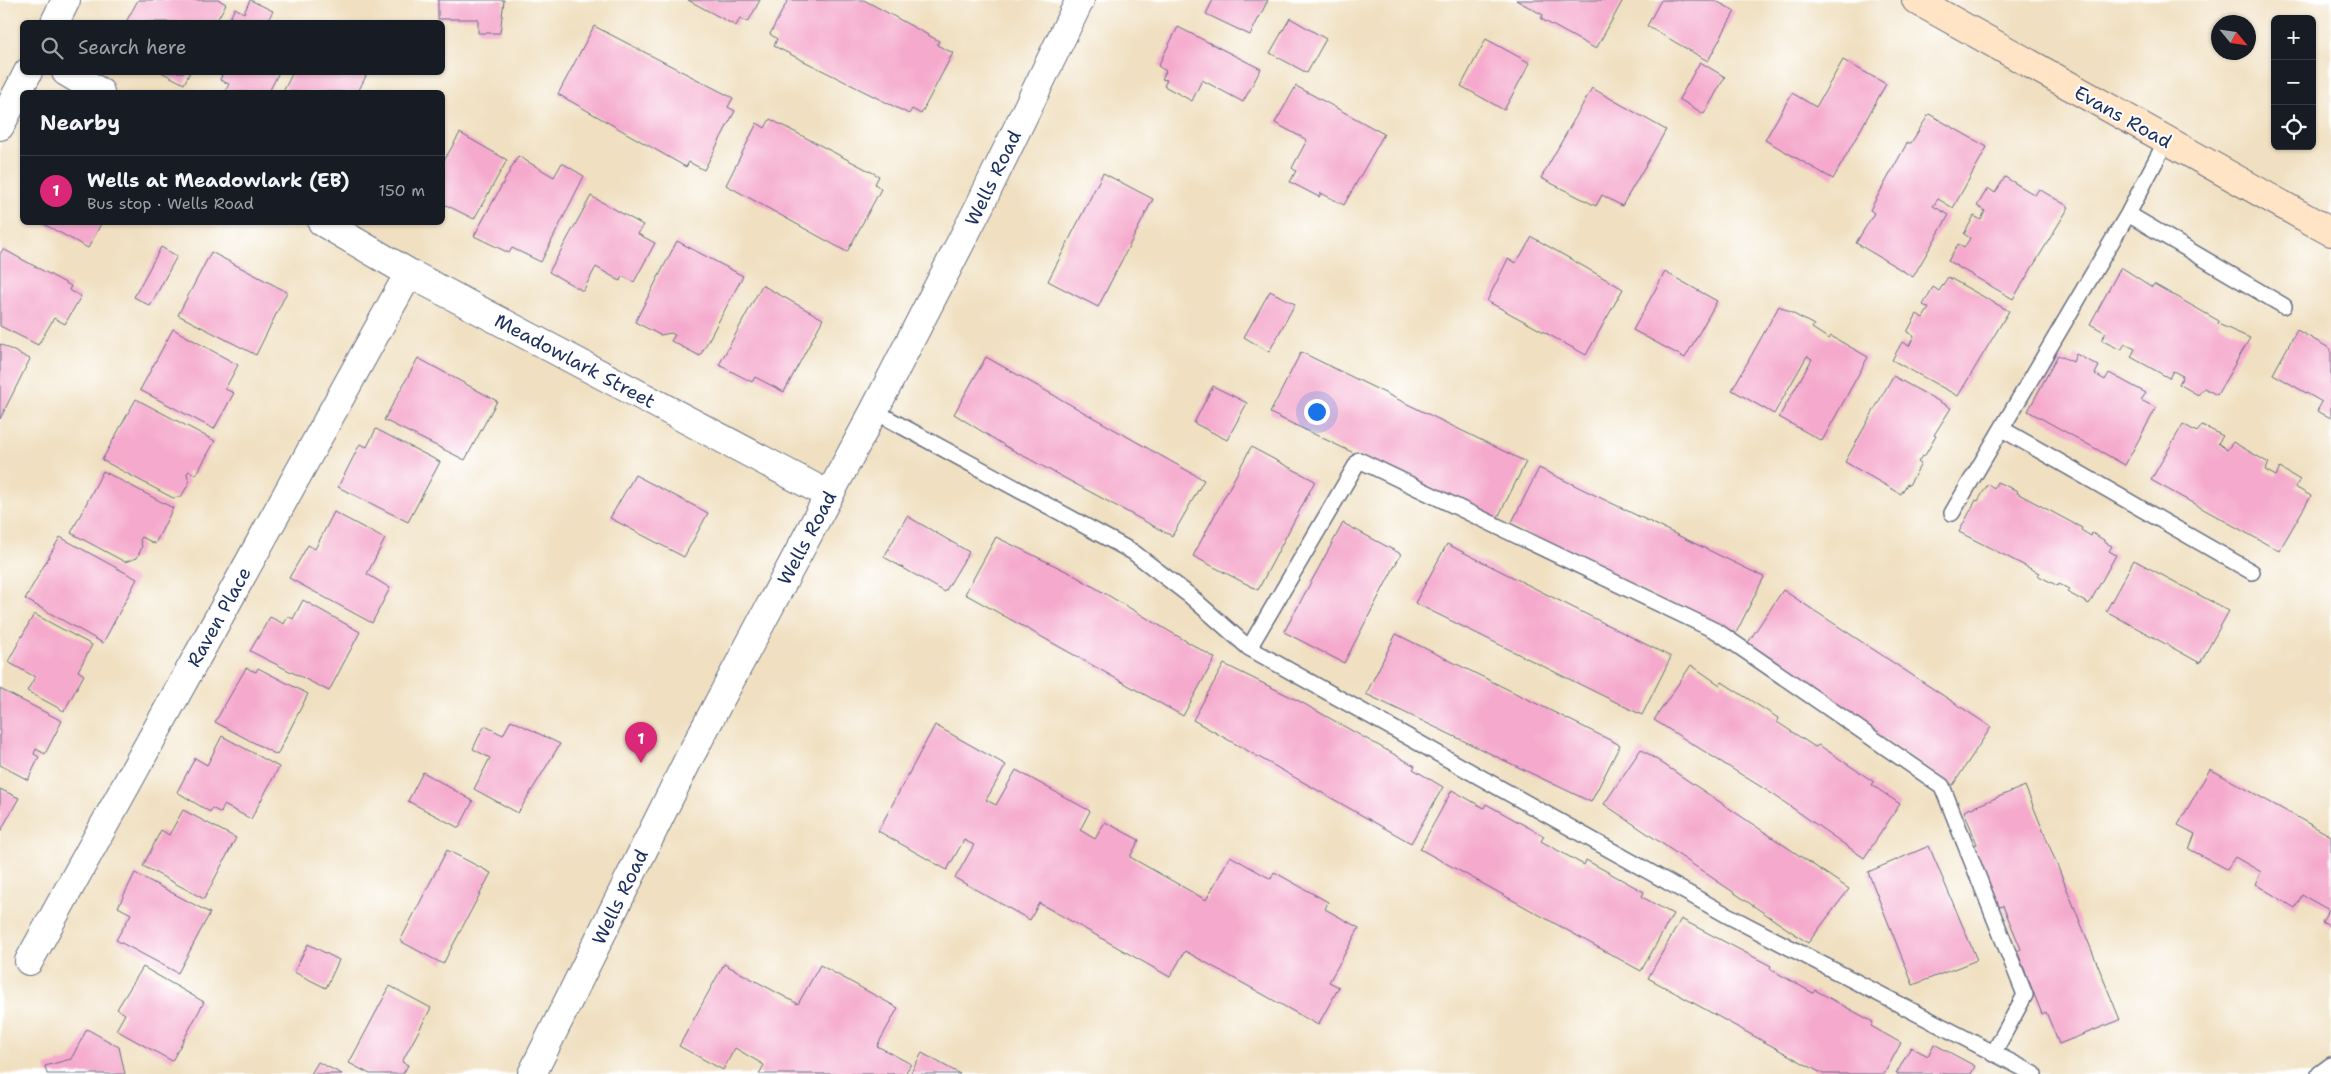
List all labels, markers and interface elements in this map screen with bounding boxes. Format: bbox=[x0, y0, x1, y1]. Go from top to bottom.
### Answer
north arrow bbox=[2211, 15, 2256, 60]
map controls bbox=[2271, 15, 2316, 150]
button: + bbox=[2271, 15, 2316, 60]
search box bbox=[20, 20, 445, 75]
icon: search bbox=[38, 34, 66, 62]
text: Search here bbox=[78, 35, 187, 60]
button: − bbox=[2271, 60, 2316, 105]
street label: Evans Road bbox=[2070, 80, 2176, 154]
button: locate bbox=[2271, 105, 2316, 150]
text: Nearby bbox=[40, 109, 120, 137]
street label: Wells Road bbox=[959, 126, 1027, 230]
text: Wells at Meadowlark (EB) bbox=[87, 168, 350, 193]
text: 1 bbox=[52, 180, 60, 201]
text: 150 m bbox=[378, 180, 425, 201]
text: Bus stop · Wells Road bbox=[87, 193, 254, 214]
street label: Meadowlark Street bbox=[490, 308, 660, 414]
your location bbox=[1304, 399, 1330, 425]
street label: Wells Road bbox=[772, 487, 842, 589]
street label: Raven Place bbox=[181, 562, 257, 672]
pin: 1 bbox=[625, 722, 657, 763]
street label: Wells Road bbox=[586, 845, 654, 949]

